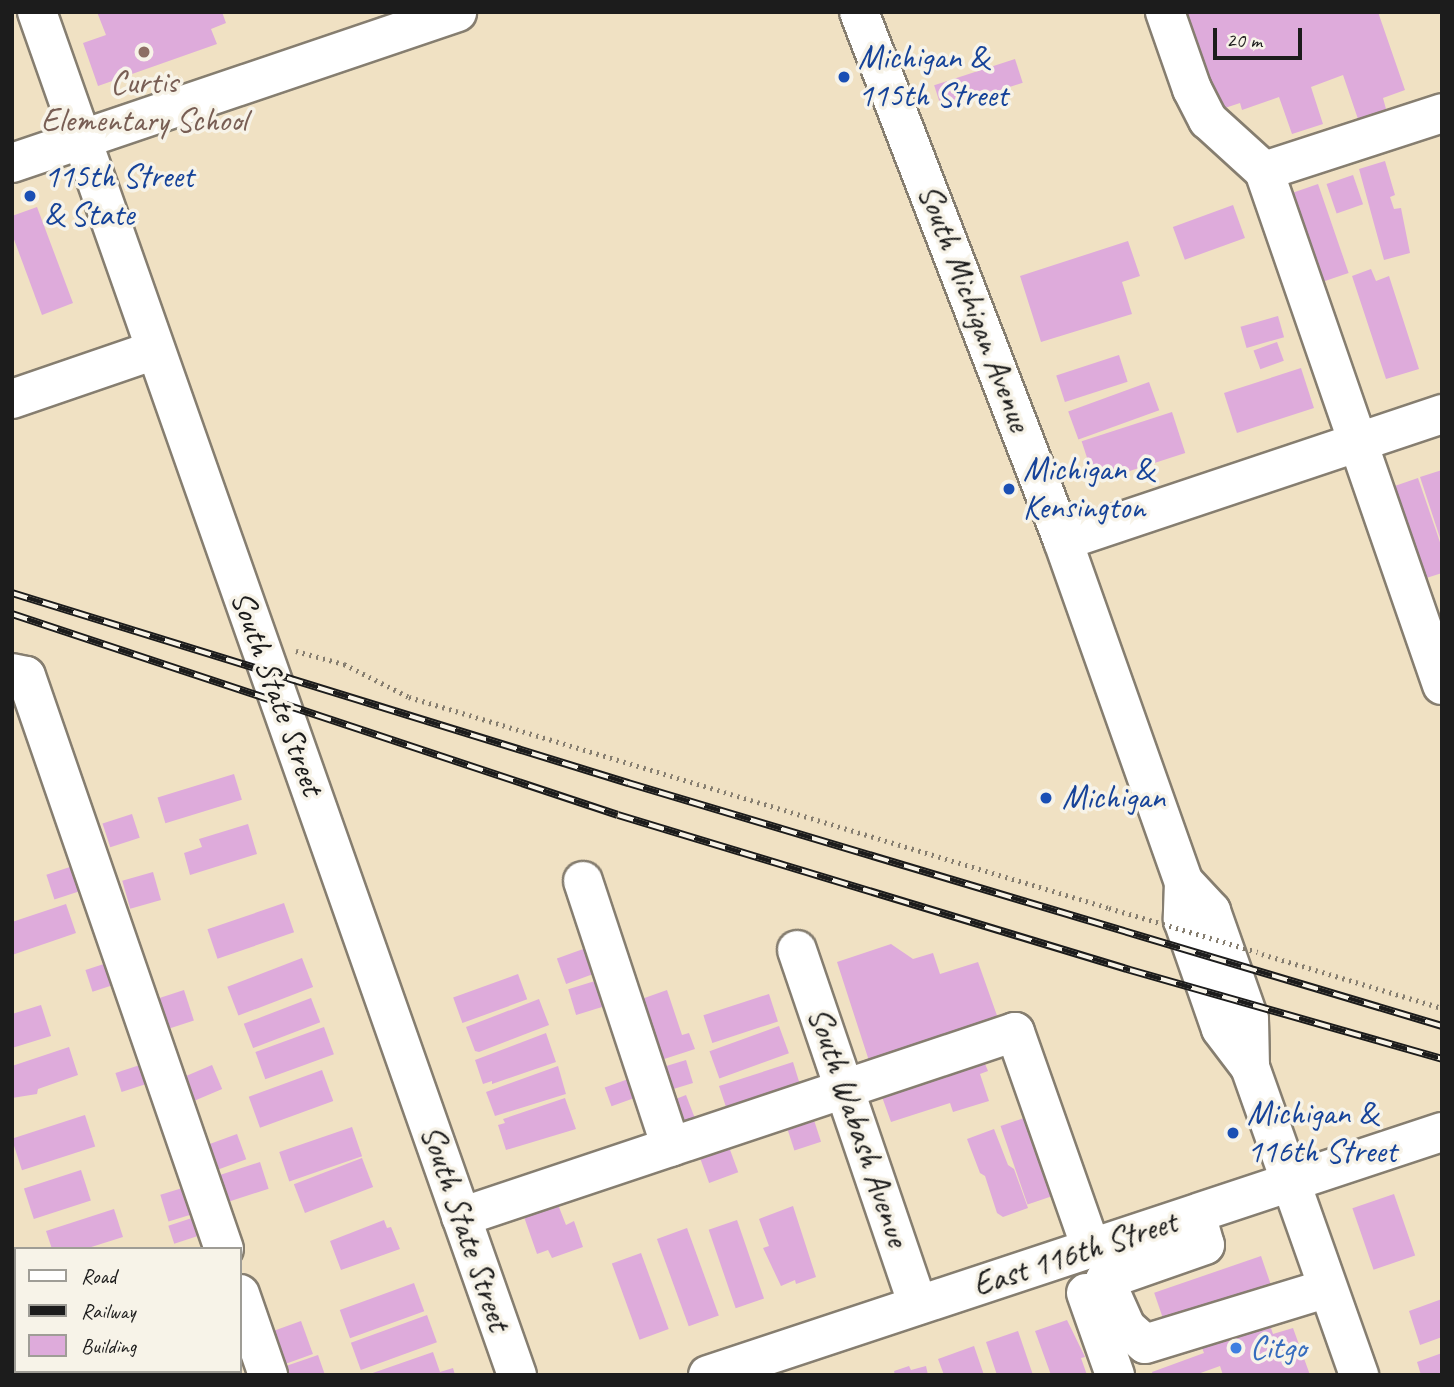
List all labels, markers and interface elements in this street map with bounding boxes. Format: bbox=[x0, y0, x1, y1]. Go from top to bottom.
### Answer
scale bar bbox=[1216, 14, 1305, 58]
text: 20 m bbox=[1226, 27, 1262, 53]
place label: Michigan & 115th Street bbox=[858, 38, 1008, 116]
marker: Curtis Elementary School bbox=[136, 44, 152, 60]
place label: Curtis Elementary School bbox=[41, 63, 247, 141]
marker: Michigan & 115th Street bbox=[836, 69, 852, 85]
place label: 115th Street & State bbox=[44, 157, 194, 235]
street label: South Michigan Avenue bbox=[909, 179, 1039, 437]
marker: 115th Street & State bbox=[22, 188, 38, 204]
place label: Michigan & Kensington bbox=[1023, 450, 1153, 528]
marker: Michigan & Kensington bbox=[1001, 481, 1017, 497]
street label: South State Street bbox=[221, 584, 333, 802]
place label: Michigan bbox=[1062, 778, 1165, 818]
marker: Michigan bbox=[1036, 788, 1056, 808]
street label: South Wabash Avenue bbox=[799, 1003, 917, 1251]
place label: Michigan & 116th Street bbox=[1247, 1094, 1397, 1172]
street label: South State Street bbox=[411, 1119, 519, 1337]
marker: Michigan & 116th Street bbox=[1225, 1125, 1241, 1141]
street label: East 116th Street bbox=[968, 1202, 1182, 1306]
legend bbox=[14, 1247, 242, 1373]
text: Road bbox=[81, 1263, 116, 1289]
text: Railway bbox=[81, 1298, 135, 1324]
place label: Citgo bbox=[1250, 1328, 1306, 1368]
text: Building bbox=[81, 1333, 136, 1359]
marker: Citgo bbox=[1228, 1340, 1244, 1356]

